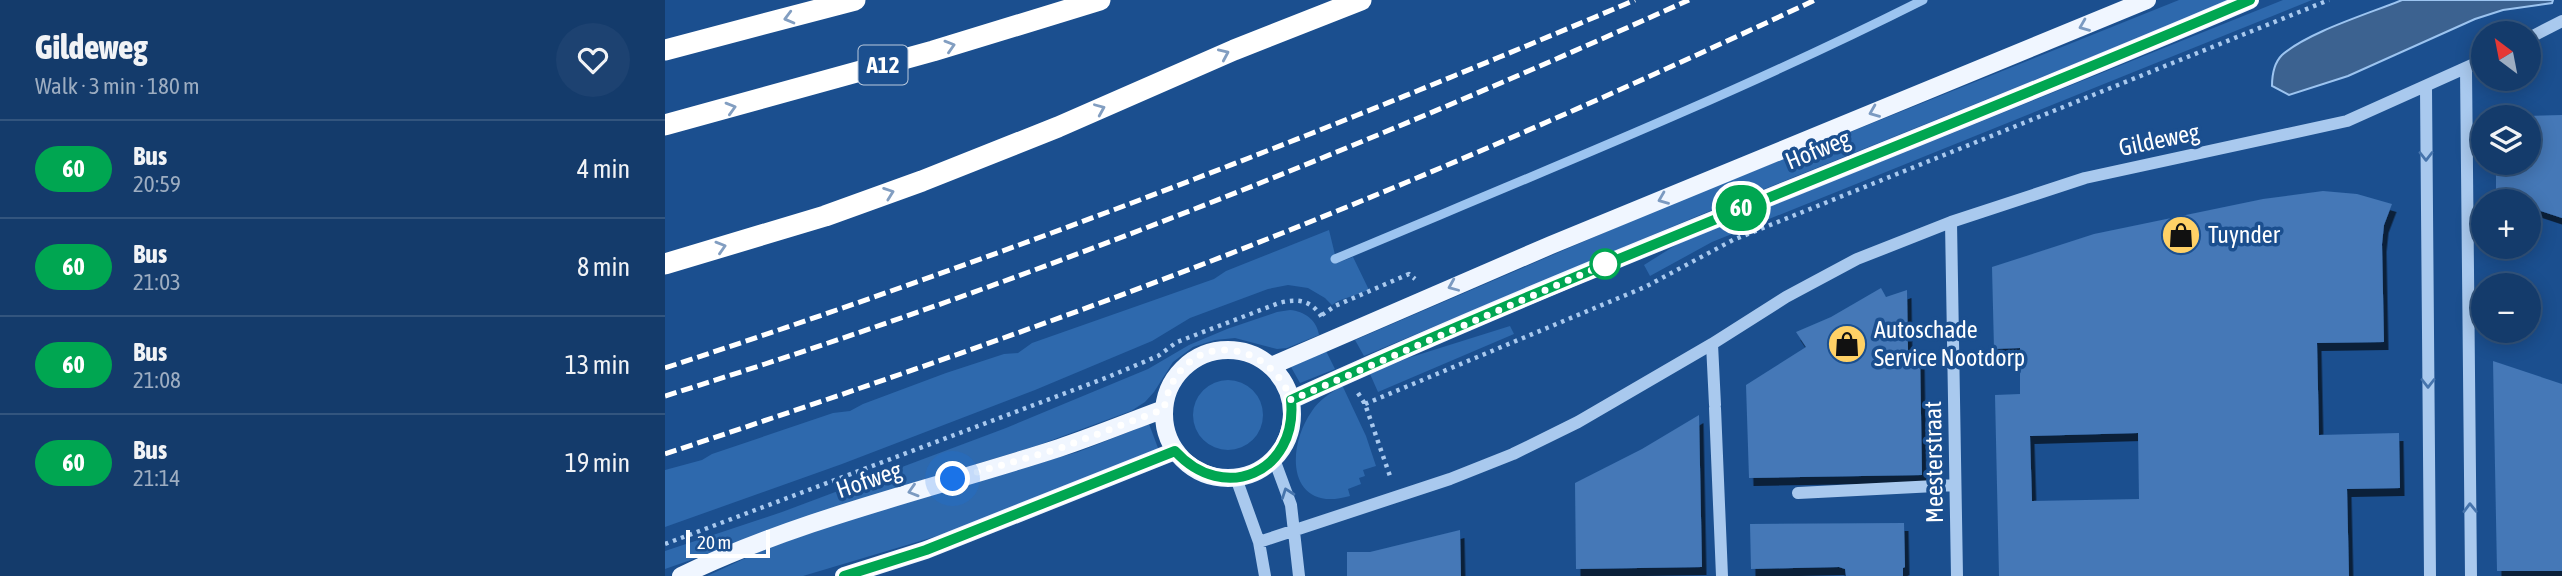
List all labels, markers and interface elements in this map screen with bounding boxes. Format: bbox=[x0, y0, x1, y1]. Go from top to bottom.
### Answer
one-way arrow bbox=[784, 9, 796, 24]
one-way arrow bbox=[2079, 18, 2091, 32]
north arrow bbox=[2471, 21, 2541, 91]
map controls bbox=[2471, 21, 2541, 343]
button: heart bbox=[556, 23, 630, 97]
text: Gildeweg bbox=[35, 28, 147, 66]
one-way arrow bbox=[943, 39, 955, 54]
road number: A12 bbox=[859, 46, 907, 85]
one-way arrow bbox=[1217, 48, 1230, 62]
text: Walk · 3 min · 180 m bbox=[35, 73, 199, 99]
one-way arrow bbox=[725, 101, 737, 116]
one-way arrow bbox=[1093, 103, 1105, 117]
one-way arrow bbox=[1868, 104, 1880, 118]
button: layers bbox=[2471, 105, 2541, 175]
street label: Gildeweg bbox=[2116, 118, 2202, 161]
street label: Hofweg bbox=[1782, 124, 1855, 175]
text: Bus bbox=[133, 141, 167, 171]
one-way arrow bbox=[2418, 151, 2434, 162]
text: 4 min bbox=[577, 154, 630, 184]
text: 60 bbox=[62, 155, 85, 182]
text: 20:59 bbox=[133, 171, 181, 197]
line badge: 60 bbox=[1709, 185, 1773, 231]
one-way arrow bbox=[882, 187, 894, 201]
button: + bbox=[2471, 189, 2541, 259]
one-way arrow bbox=[1658, 190, 1670, 204]
text: 60 bbox=[1730, 194, 1752, 221]
shop icon: Tuynder bbox=[2160, 214, 2202, 256]
place label: Tuynder bbox=[2208, 221, 2281, 248]
text: Bus bbox=[133, 239, 167, 269]
one-way arrow bbox=[715, 241, 727, 256]
unlabelled marker bbox=[1590, 249, 1620, 279]
text: 8 min bbox=[577, 252, 630, 282]
text: 60 bbox=[62, 253, 85, 280]
text: 21:03 bbox=[133, 269, 181, 295]
button: − bbox=[2471, 273, 2541, 343]
one-way arrow bbox=[1448, 278, 1460, 292]
place label: Autoschade Service Nootdorp bbox=[1874, 316, 2025, 371]
shop icon: Autoschade Service Nootdorp bbox=[1826, 323, 1868, 365]
text: Bus bbox=[133, 337, 167, 367]
text: 13 min bbox=[565, 350, 630, 380]
text: 60 bbox=[62, 351, 85, 378]
text: 21:08 bbox=[133, 367, 181, 393]
one-way arrow bbox=[2420, 379, 2436, 389]
street label: Meesterstraat bbox=[1919, 401, 1948, 523]
text: Bus bbox=[133, 435, 167, 465]
text: 19 min bbox=[565, 448, 630, 478]
text: 60 bbox=[62, 449, 85, 476]
street label: Hofweg bbox=[833, 456, 906, 503]
your location bbox=[935, 461, 970, 496]
text: 21:14 bbox=[133, 465, 180, 491]
one-way arrow bbox=[907, 483, 920, 497]
one-way arrow bbox=[1281, 488, 1295, 500]
one-way arrow bbox=[2462, 502, 2478, 513]
scale bar bbox=[686, 527, 770, 559]
text: 20 m bbox=[697, 531, 731, 553]

